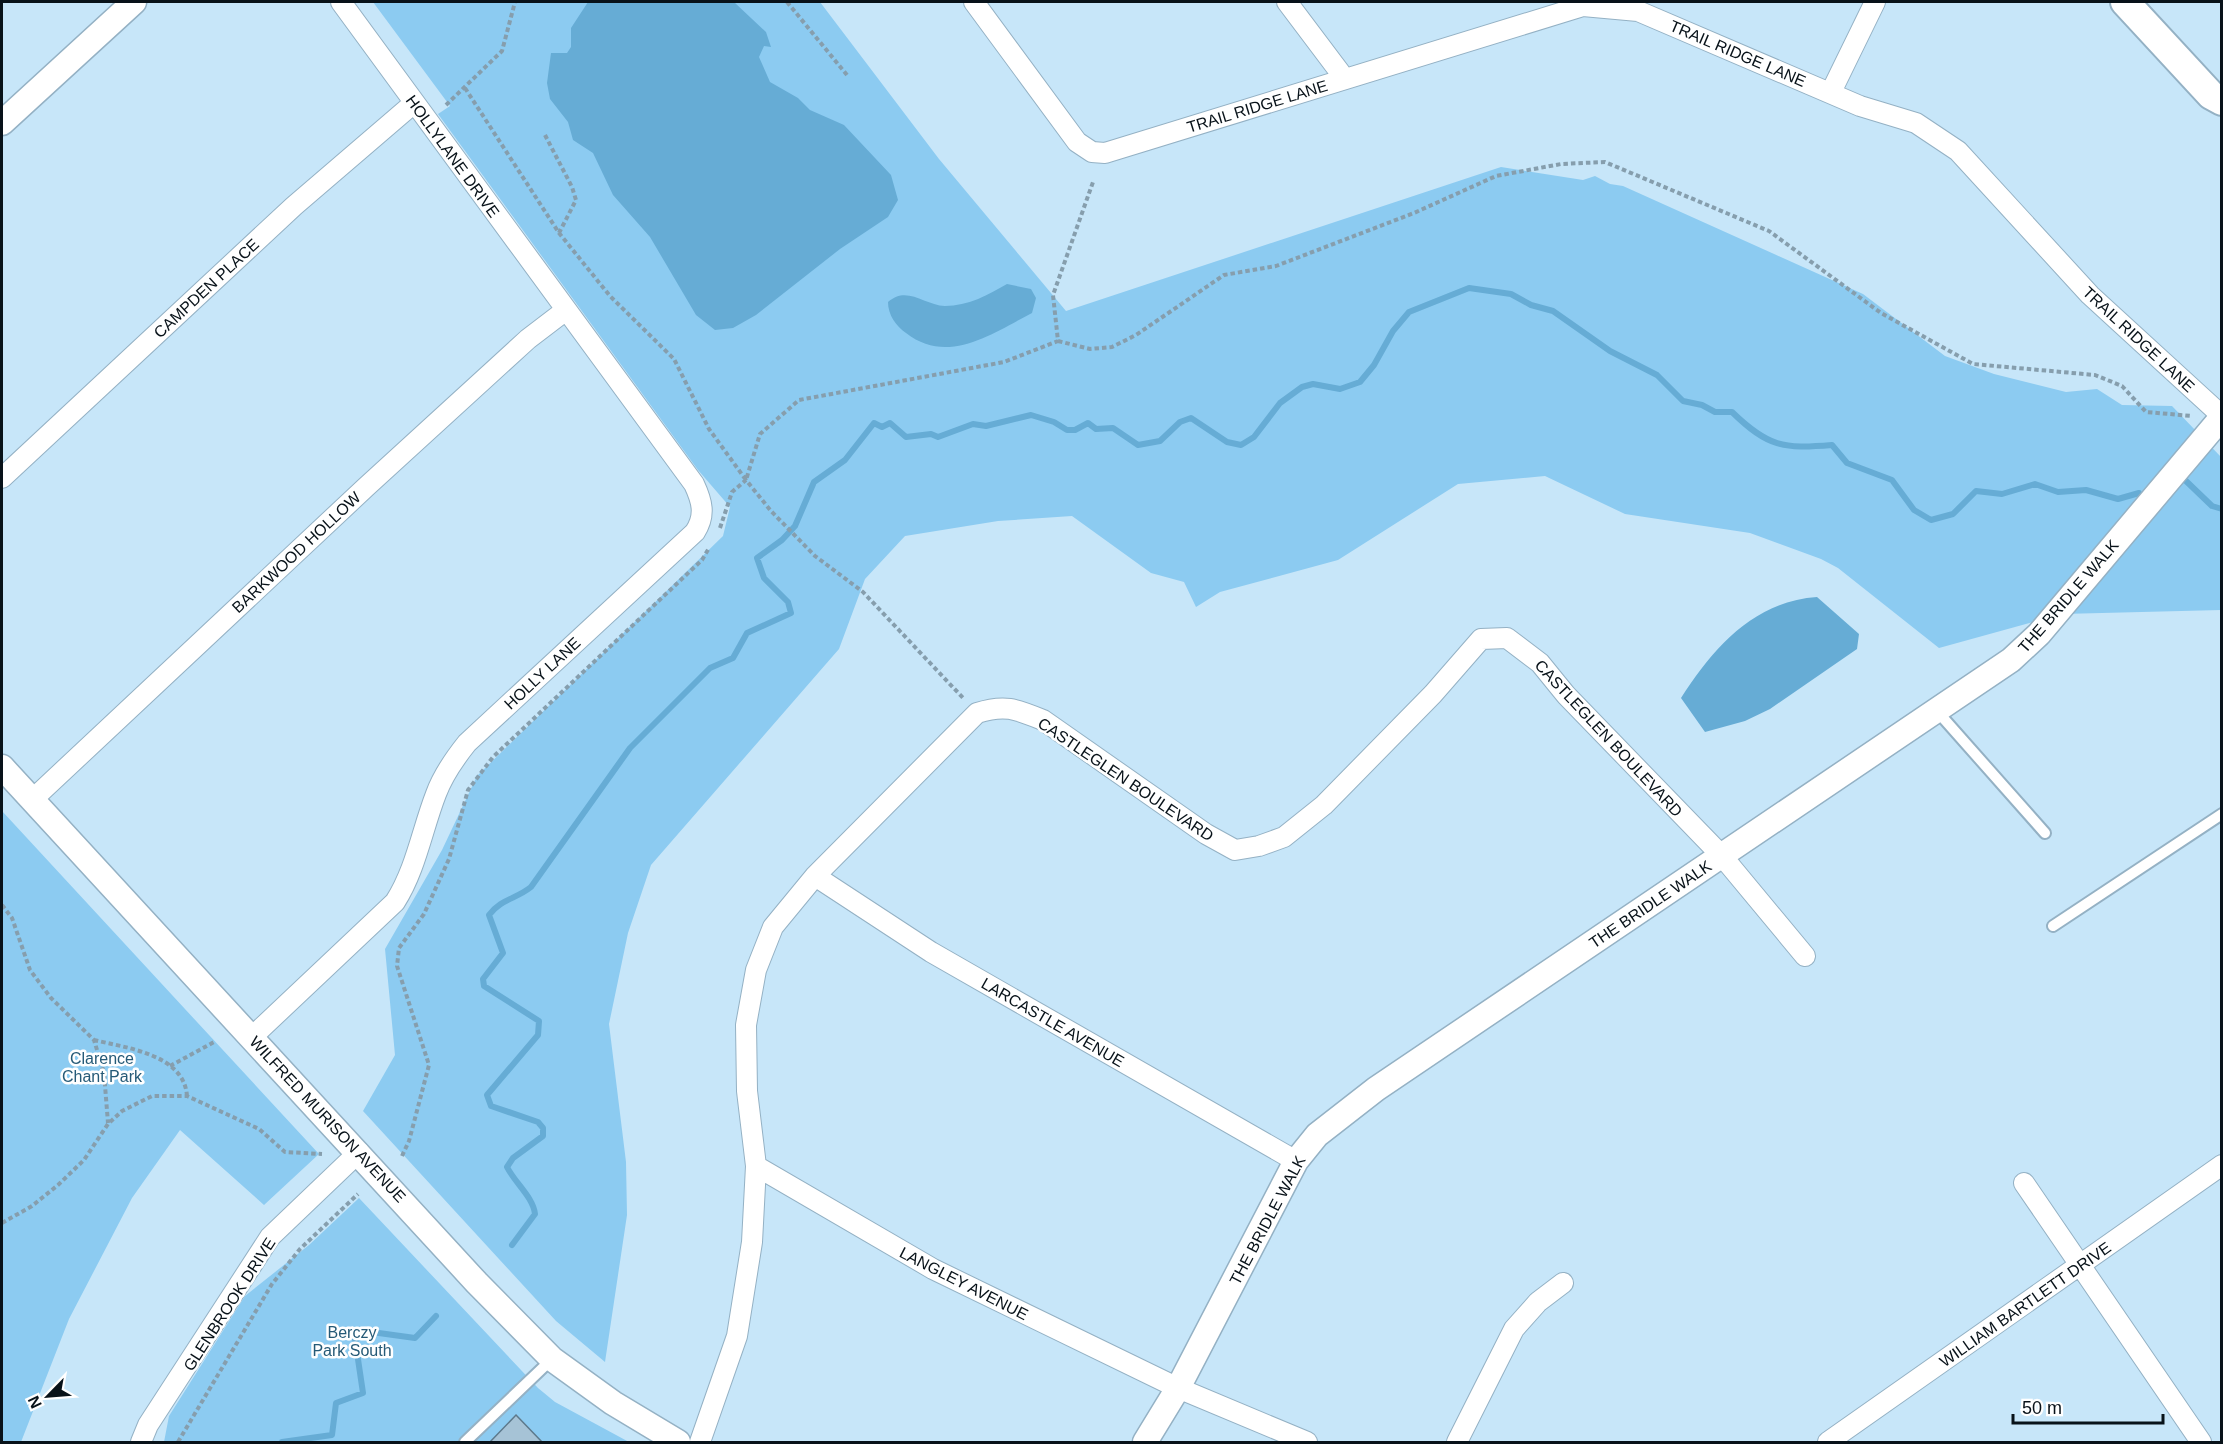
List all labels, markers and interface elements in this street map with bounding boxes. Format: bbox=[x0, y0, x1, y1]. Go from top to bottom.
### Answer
street label: TRAIL RIDGE LANE bbox=[1667, 17, 1808, 90]
street label: TRAIL RIDGE LANE bbox=[1185, 77, 1329, 136]
street label: HOLLYLANE DRIVE bbox=[403, 92, 503, 221]
street label: CAMPDEN PLACE bbox=[150, 235, 262, 341]
street label: TRAIL RIDGE LANE bbox=[2079, 283, 2198, 395]
street label: BARKWOOD HOLLOW bbox=[229, 488, 365, 616]
street label: THE BRIDLE WALK bbox=[2015, 536, 2122, 656]
street label: HOLLY LANE bbox=[501, 634, 584, 713]
street label: CASTLEGLEN BOULEVARD bbox=[1532, 657, 1686, 820]
street label: CASTLEGLEN BOULEVARD bbox=[1035, 714, 1217, 845]
street label: THE BRIDLE WALK bbox=[1586, 857, 1715, 952]
street label: LARCASTLE AVENUE bbox=[979, 975, 1127, 1070]
street label: WILFRED MURISON AVENUE bbox=[246, 1033, 409, 1206]
park label: Clarence Chant Park bbox=[62, 1050, 143, 1085]
street label: THE BRIDLE WALK bbox=[1226, 1153, 1309, 1288]
street label: GLENBROOK DRIVE bbox=[180, 1235, 279, 1374]
street label: WILLIAM BARTLETT DRIVE bbox=[1937, 1239, 2114, 1370]
street label: LANGLEY AVENUE bbox=[897, 1244, 1031, 1323]
park label: Berczy Park South bbox=[312, 1324, 392, 1359]
north arrow bbox=[18, 1366, 78, 1426]
scale bar bbox=[2013, 1387, 2163, 1425]
text: N bbox=[25, 1393, 45, 1411]
text: 50 m bbox=[2022, 1398, 2062, 1418]

